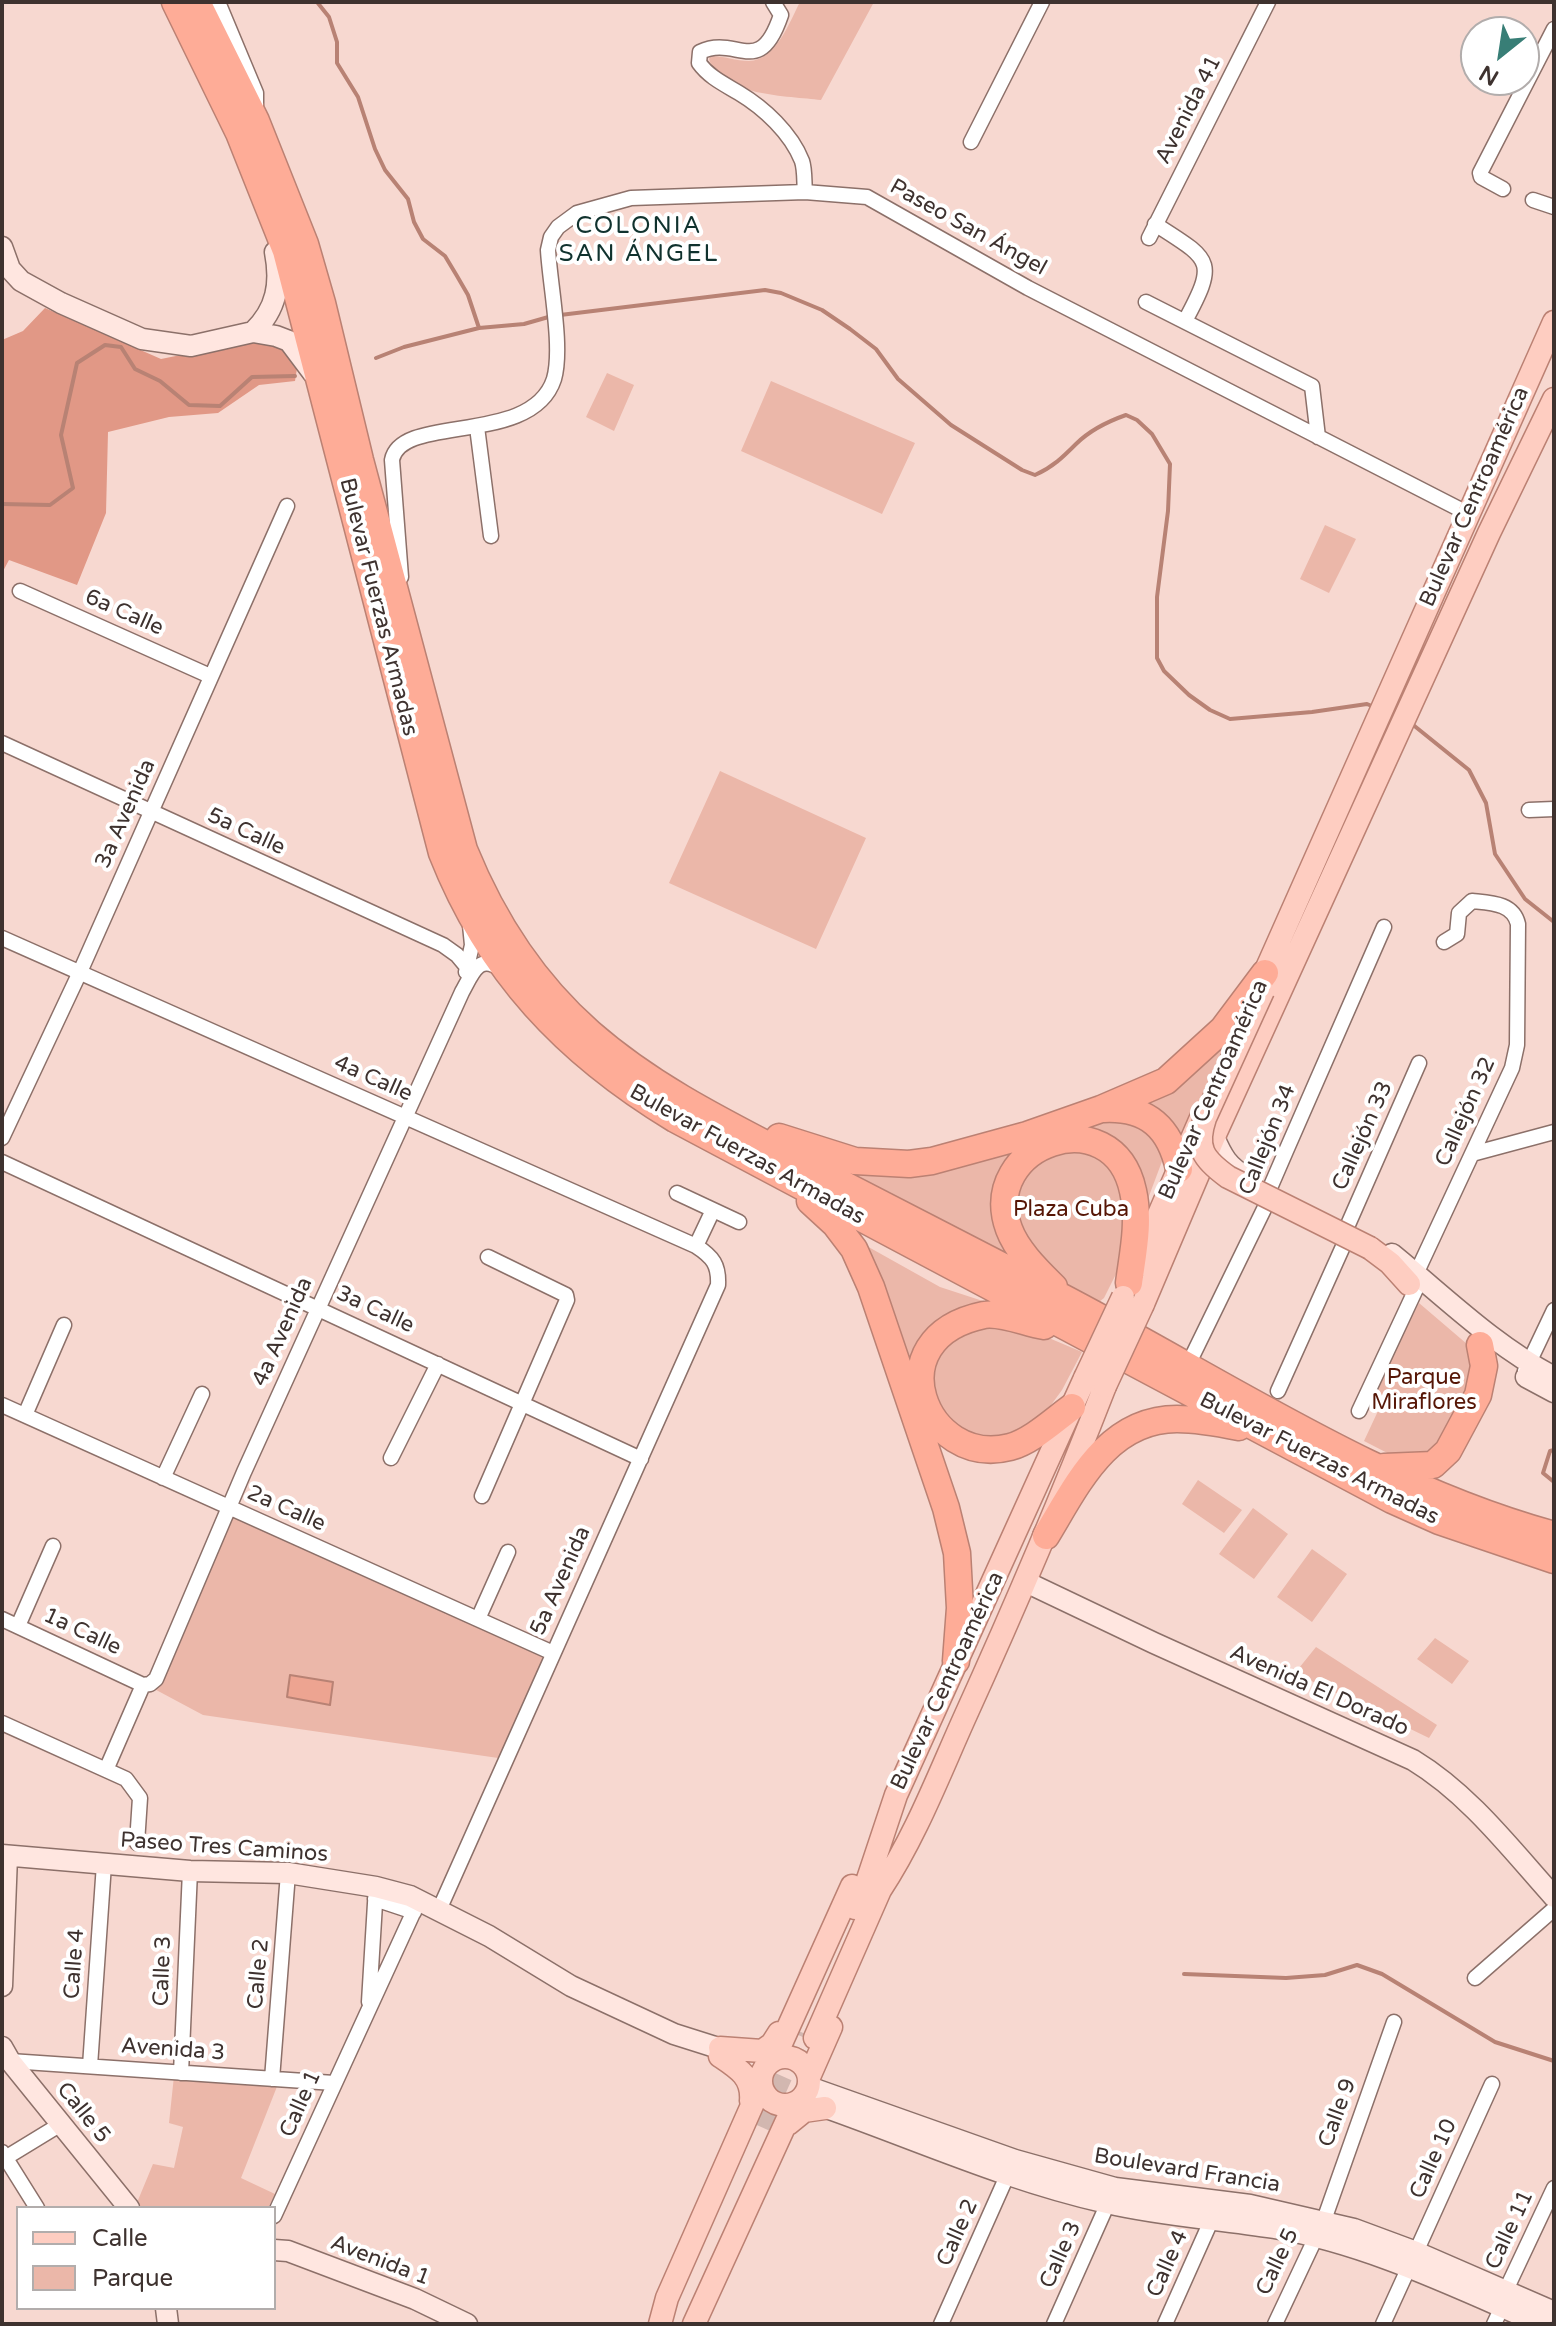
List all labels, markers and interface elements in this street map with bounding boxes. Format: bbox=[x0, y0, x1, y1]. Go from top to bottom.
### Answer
north arrow bbox=[1460, 16, 1540, 96]
street label: Avenida 41 bbox=[1150, 51, 1228, 169]
text: N bbox=[1475, 59, 1503, 91]
street label: Paseo San Ángel bbox=[885, 174, 1051, 282]
district label: COLONIA SAN ÁNGEL bbox=[559, 213, 719, 269]
street label: Bulevar Centroamérica bbox=[1415, 383, 1535, 611]
street label: Bulevar Fuerzas Armadas bbox=[333, 475, 423, 739]
street label: 6a Calle bbox=[81, 584, 167, 642]
street label: 3a Avenida bbox=[90, 755, 162, 873]
street label: 5a Calle bbox=[203, 803, 289, 861]
street label: Bulevar Centroamérica bbox=[1154, 976, 1274, 1204]
street label: 4a Calle bbox=[330, 1050, 416, 1108]
street label: Callejón 32 bbox=[1430, 1053, 1502, 1171]
street label: Callejón 33 bbox=[1327, 1077, 1399, 1195]
street label: Bulevar Fuerzas Armadas bbox=[625, 1079, 869, 1231]
street label: Callejón 34 bbox=[1234, 1081, 1302, 1199]
park label: Plaza Cuba bbox=[1013, 1197, 1129, 1223]
street label: 4a Avenida bbox=[247, 1273, 319, 1391]
street label: 3a Calle bbox=[332, 1281, 418, 1339]
park label: Parque Miraflores bbox=[1371, 1365, 1477, 1416]
street label: Bulevar Fuerzas Armadas bbox=[1195, 1387, 1443, 1531]
street label: 2a Calle bbox=[243, 1480, 329, 1538]
street label: 5a Avenida bbox=[525, 1522, 597, 1640]
street label: Bulevar Centroamérica bbox=[886, 1568, 1010, 1794]
street label: 1a Calle bbox=[39, 1603, 125, 1661]
street label: Avenida El Dorado bbox=[1225, 1640, 1413, 1742]
street label: Paseo Tres Caminos bbox=[119, 1828, 329, 1868]
street label: Calle 4 bbox=[59, 1928, 91, 2000]
street label: Calle 3 bbox=[149, 1935, 177, 2007]
street label: Calle 2 bbox=[243, 1938, 275, 2010]
street label: Avenida 3 bbox=[120, 2033, 226, 2067]
street label: Calle 1 bbox=[275, 2066, 327, 2142]
street label: Calle 9 bbox=[1314, 2075, 1362, 2151]
street label: Calle 5 bbox=[51, 2077, 115, 2149]
street label: Calle 10 bbox=[1405, 2115, 1463, 2203]
street label: Boulevard Francia bbox=[1092, 2143, 1282, 2199]
street label: Calle 11 bbox=[1480, 2186, 1540, 2274]
street label: Calle 2 bbox=[932, 2195, 984, 2271]
legend bbox=[16, 2206, 276, 2310]
street label: Calle 3 bbox=[1035, 2217, 1087, 2293]
text: Calle bbox=[92, 2224, 148, 2253]
street label: Calle 5 bbox=[1251, 2224, 1305, 2300]
street label: Calle 4 bbox=[1142, 2226, 1194, 2302]
street label: Avenida 1 bbox=[327, 2230, 433, 2292]
text: Parque bbox=[92, 2264, 173, 2293]

